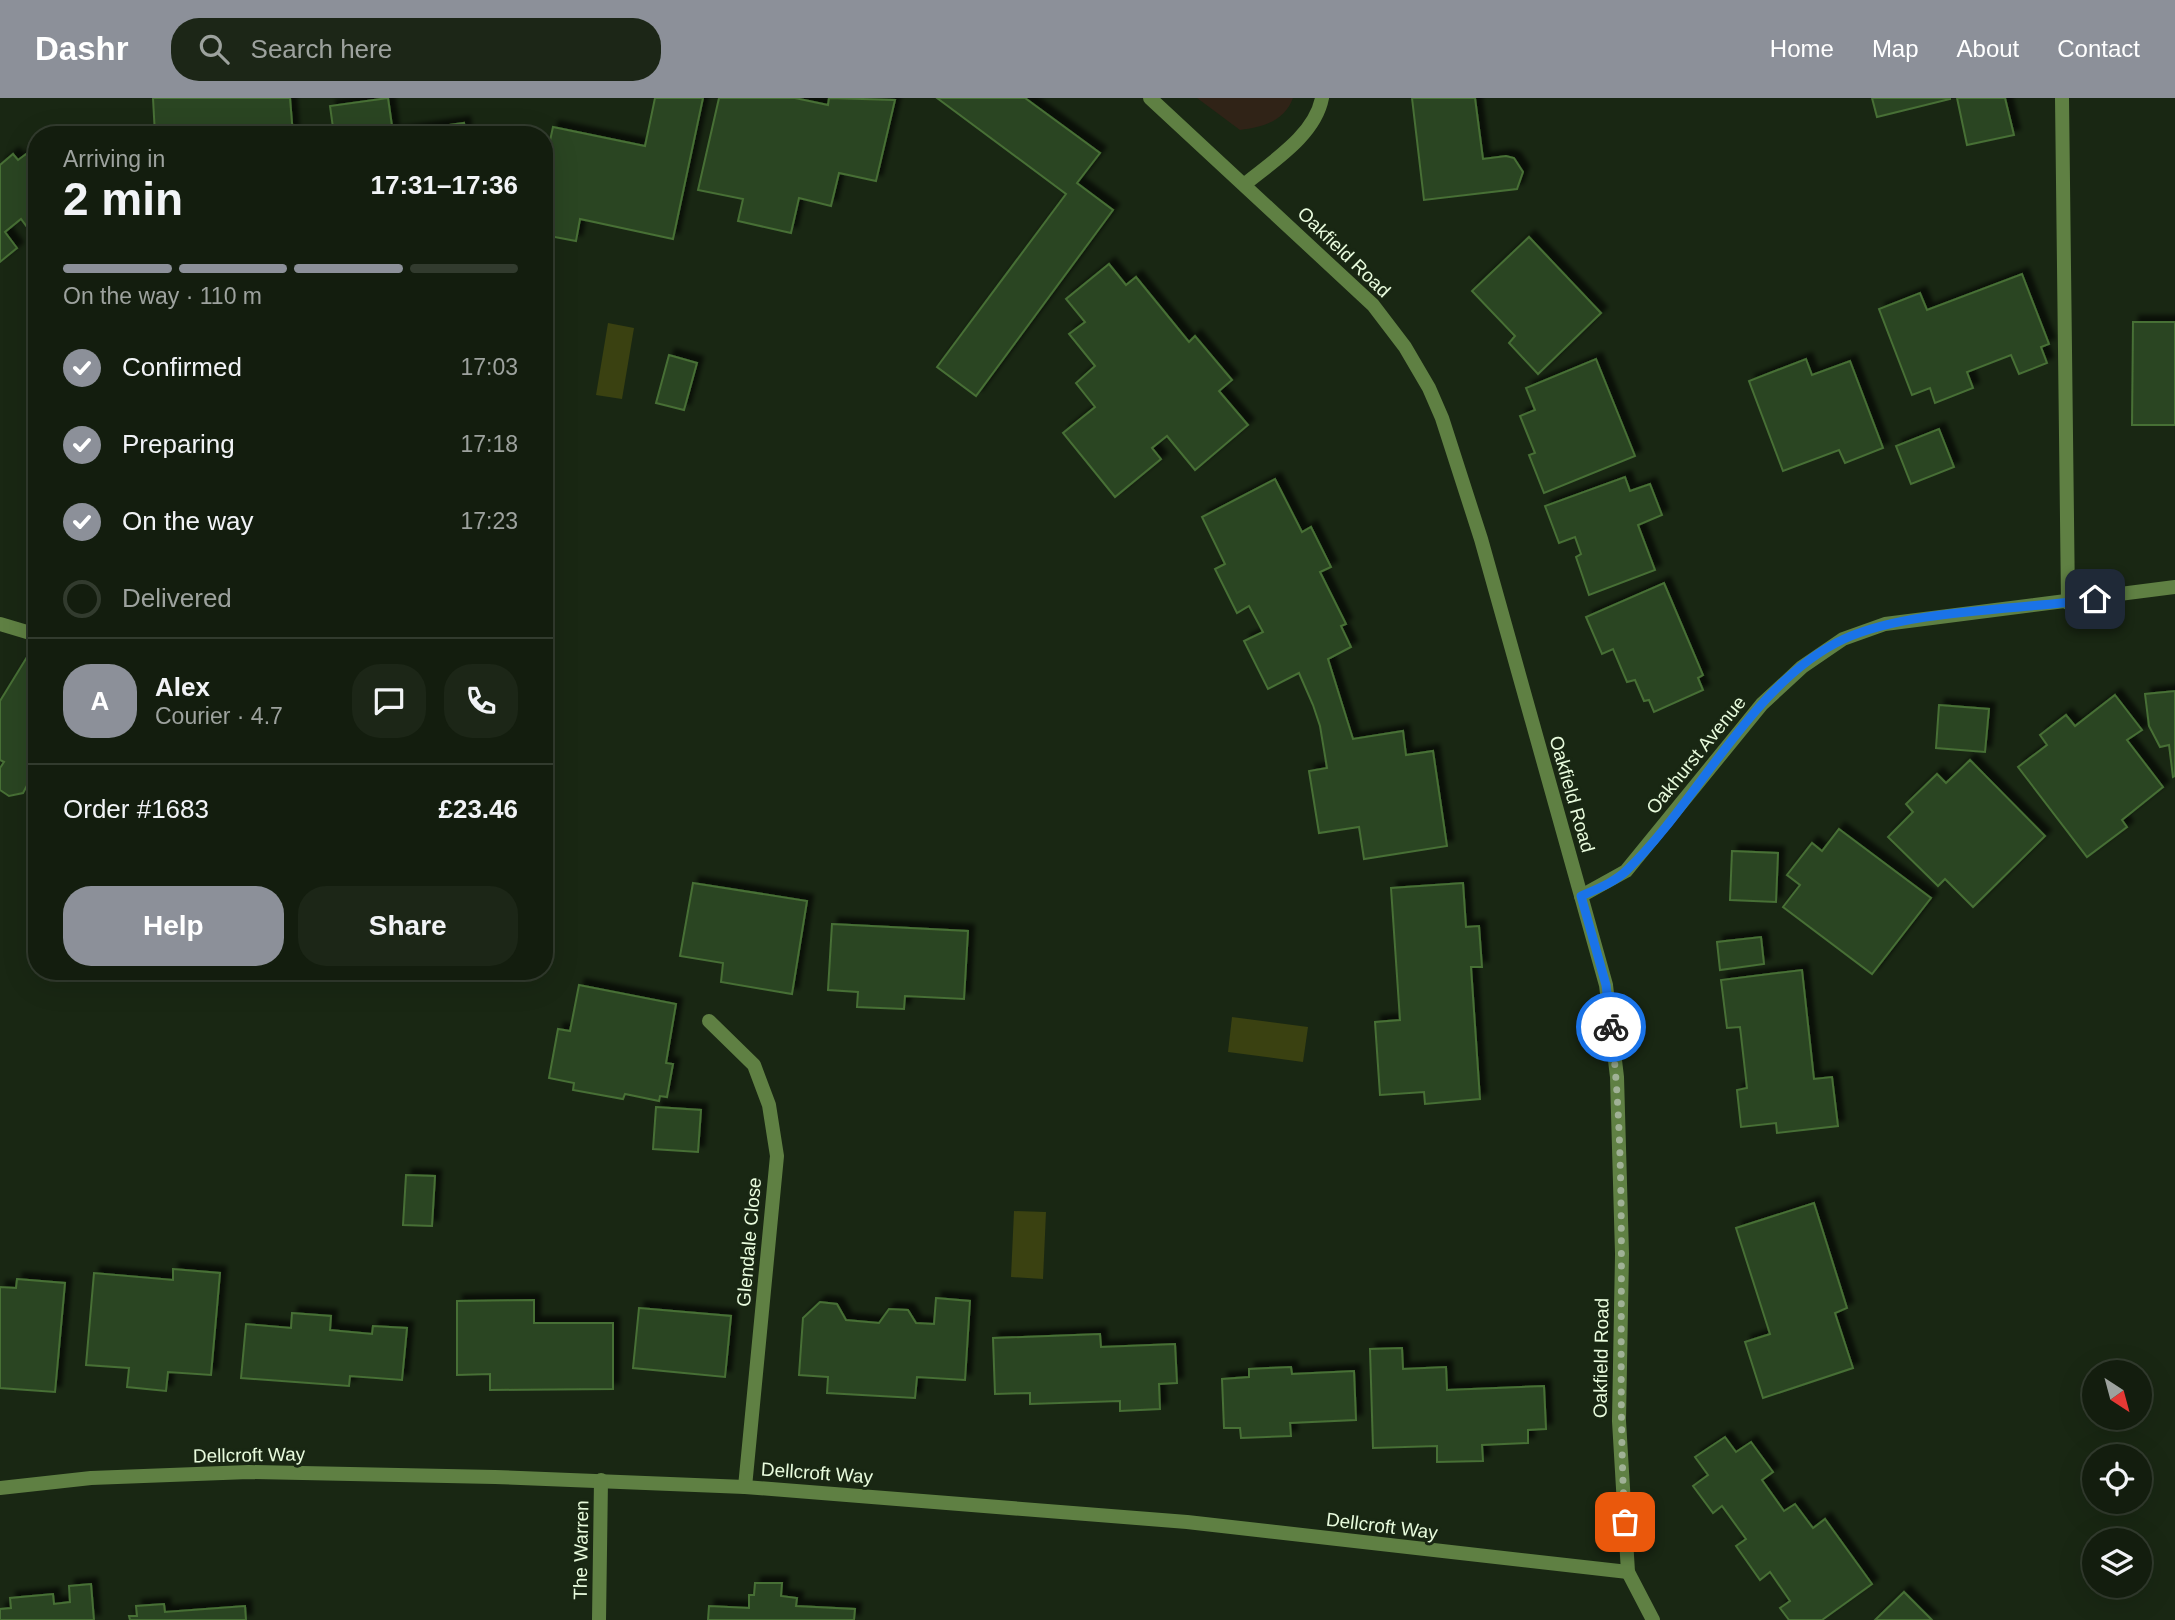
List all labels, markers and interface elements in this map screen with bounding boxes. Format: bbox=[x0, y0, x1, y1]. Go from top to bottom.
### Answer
search box bbox=[171, 18, 661, 81]
text: Dashr bbox=[35, 30, 129, 67]
icon: search bbox=[195, 30, 233, 68]
text: Search here bbox=[251, 34, 392, 64]
text: Home bbox=[1770, 35, 1834, 62]
text: Map bbox=[1872, 35, 1919, 62]
text: About bbox=[1957, 35, 2019, 62]
text: Contact bbox=[2057, 35, 2140, 62]
text: Arriving in bbox=[63, 146, 165, 172]
text: 17:31–17:36 bbox=[371, 170, 518, 200]
text: 2 min bbox=[63, 173, 183, 225]
street label: Oakfield Road bbox=[1293, 203, 1395, 301]
text: On the way · 110 m bbox=[63, 283, 262, 309]
icon: check bbox=[63, 349, 101, 387]
text: Confirmed bbox=[122, 352, 242, 382]
text: 17:03 bbox=[460, 354, 518, 380]
icon: check bbox=[63, 426, 101, 464]
text: Preparing bbox=[122, 429, 235, 459]
text: 17:18 bbox=[460, 431, 518, 457]
icon: check bbox=[63, 503, 101, 541]
text: On the way bbox=[122, 506, 254, 536]
text: 17:23 bbox=[460, 508, 518, 534]
pin bbox=[2065, 569, 2125, 629]
icon: home bbox=[2076, 580, 2114, 618]
text: Delivered bbox=[122, 583, 232, 613]
button: chat bbox=[352, 664, 426, 738]
button: phone bbox=[444, 664, 518, 738]
text: Alex bbox=[155, 672, 210, 702]
text: A bbox=[91, 686, 109, 716]
street label: Oakhurst Avenue bbox=[1642, 692, 1750, 818]
text: Courier · 4.7 bbox=[155, 703, 283, 729]
street label: Oakfield Road bbox=[1545, 733, 1599, 855]
text: Order #1683 bbox=[63, 794, 209, 824]
text: £23.46 bbox=[438, 794, 518, 824]
button: Help bbox=[63, 886, 284, 966]
button: Share bbox=[298, 886, 518, 966]
courier bbox=[1576, 992, 1646, 1062]
icon: bike bbox=[1592, 1008, 1630, 1046]
street label: Glendale Close bbox=[733, 1176, 765, 1308]
street label: Oakfield Road bbox=[1589, 1298, 1613, 1418]
north arrow bbox=[2082, 1360, 2152, 1430]
map controls bbox=[2082, 1360, 2152, 1598]
street label: Dellcroft Way bbox=[193, 1444, 306, 1466]
button: locate bbox=[2082, 1444, 2152, 1514]
street label: Dellcroft Way bbox=[760, 1459, 874, 1487]
pin bbox=[1595, 1492, 1655, 1552]
street label: The Warren bbox=[570, 1500, 592, 1600]
icon: bag bbox=[1606, 1503, 1644, 1541]
street label: Dellcroft Way bbox=[1325, 1509, 1439, 1543]
button: layers bbox=[2082, 1528, 2152, 1598]

